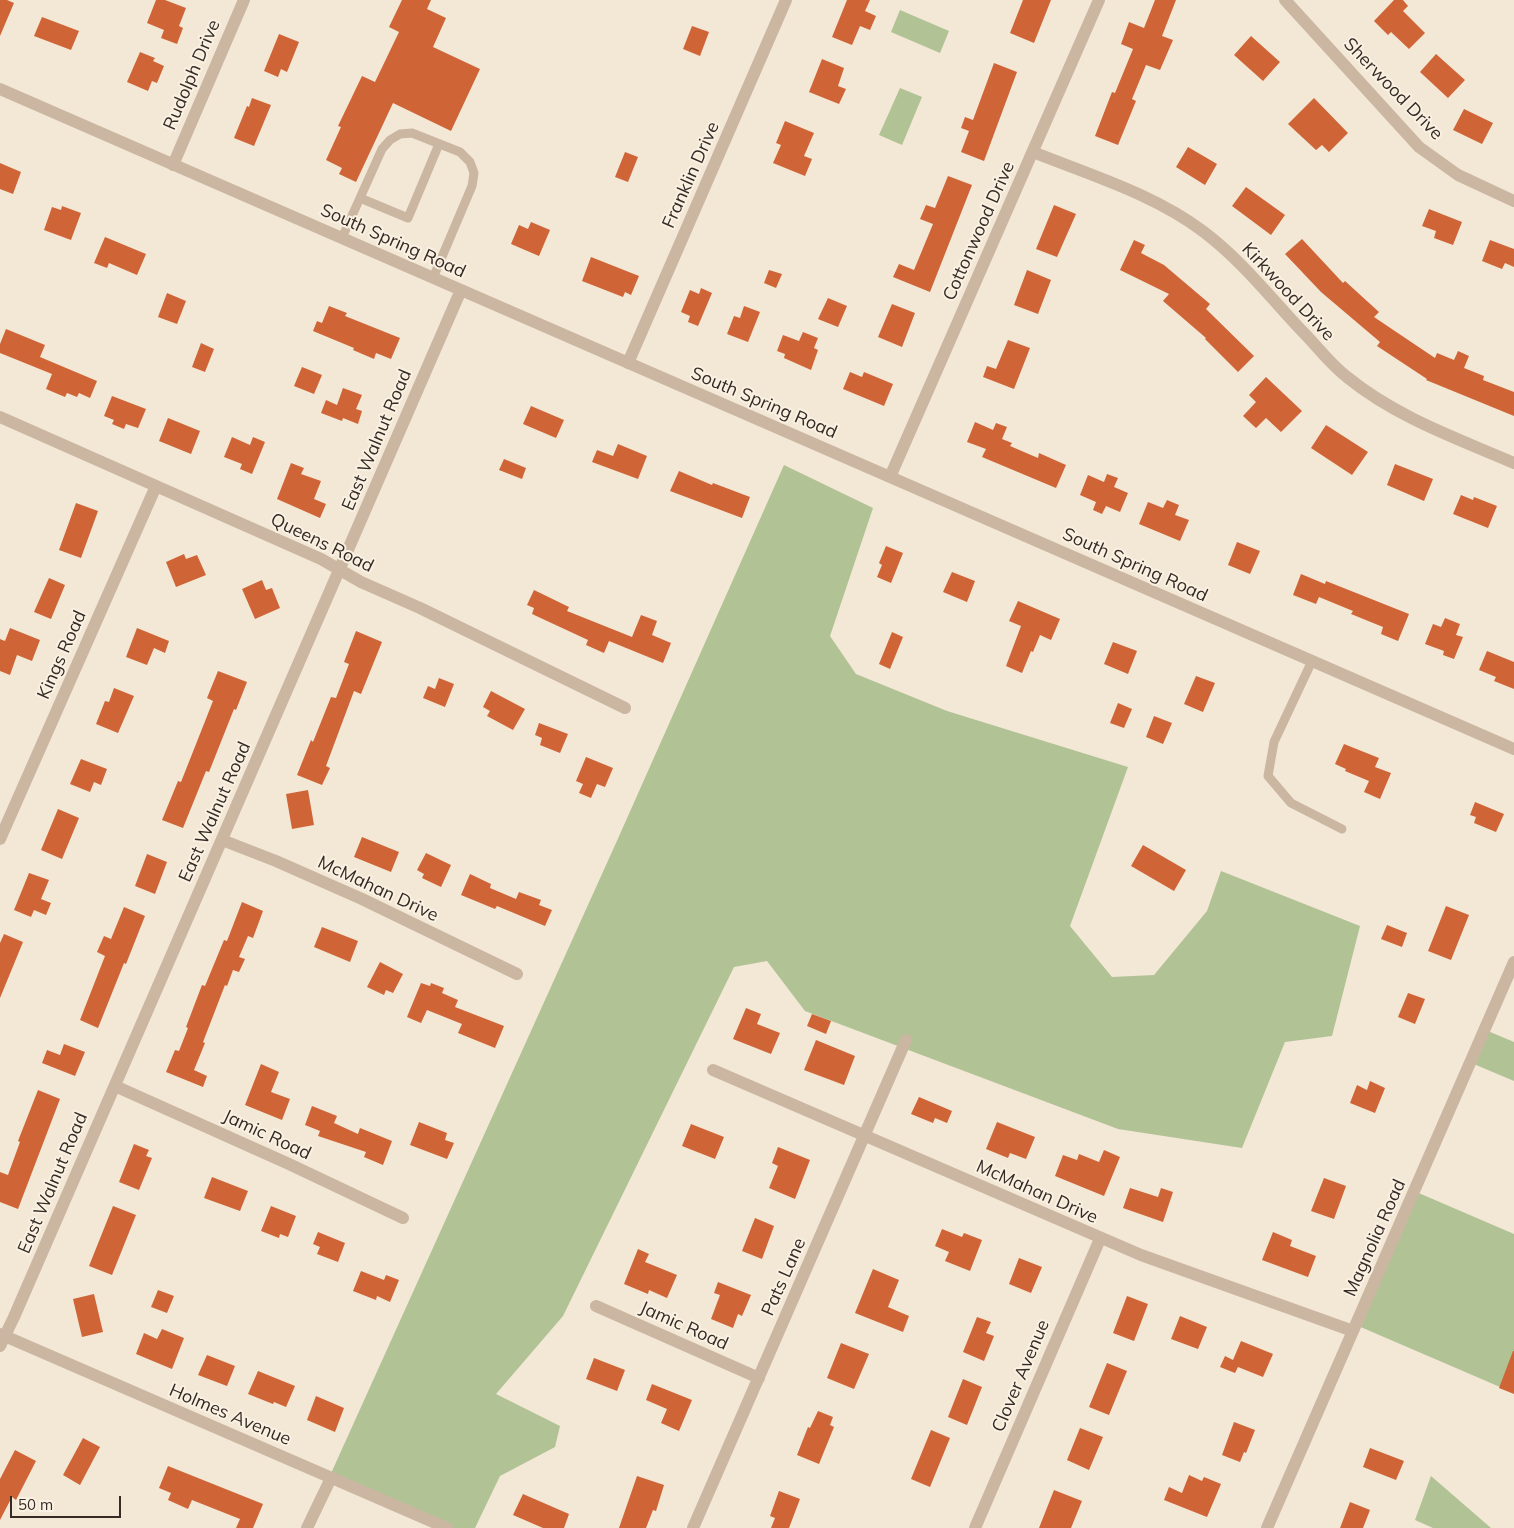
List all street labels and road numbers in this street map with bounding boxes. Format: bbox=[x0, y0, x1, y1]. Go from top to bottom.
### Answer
street label: Rudolph Drive bbox=[159, 17, 225, 133]
street label: Sherwood Drive bbox=[1339, 33, 1447, 145]
street label: Franklin Drive bbox=[658, 118, 724, 232]
street label: Cottonwood Drive bbox=[939, 158, 1019, 304]
street label: South Spring Road bbox=[317, 199, 469, 283]
street label: Kirkwood Drive bbox=[1237, 238, 1339, 346]
street label: South Spring Road bbox=[688, 362, 840, 444]
street label: East Walnut Road bbox=[338, 366, 416, 514]
street label: Queens Road bbox=[267, 509, 377, 577]
street label: South Spring Road bbox=[1059, 523, 1211, 607]
street label: Kings Road bbox=[33, 607, 91, 703]
street label: East Walnut Road bbox=[174, 739, 256, 885]
street label: McMahan Drive bbox=[314, 852, 442, 926]
street label: Jamic Road bbox=[220, 1105, 314, 1165]
street label: East Walnut Road bbox=[14, 1109, 92, 1257]
street label: McMahan Drive bbox=[973, 1156, 1101, 1228]
street label: Magnolia Road bbox=[1339, 1176, 1411, 1300]
street label: Pats Lane bbox=[757, 1235, 811, 1319]
street label: Jamic Road bbox=[636, 1297, 732, 1355]
street label: Clover Avenue bbox=[988, 1317, 1054, 1435]
street label: Holmes Avenue bbox=[166, 1380, 294, 1450]

